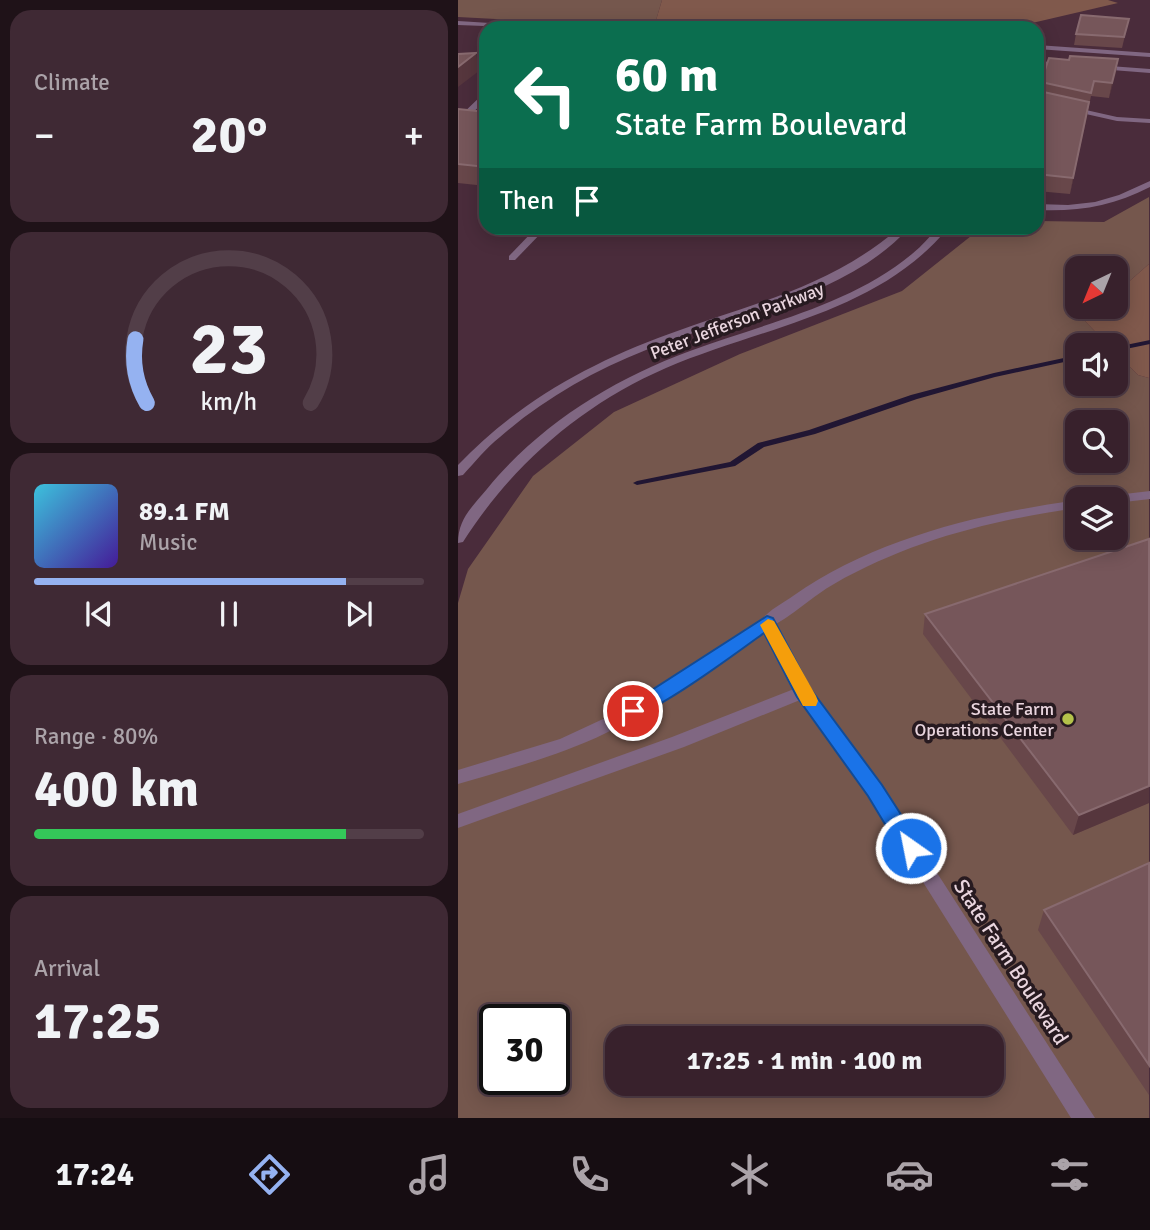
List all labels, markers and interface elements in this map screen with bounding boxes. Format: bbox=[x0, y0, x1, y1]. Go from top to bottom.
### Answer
text: 60 m bbox=[615, 45, 718, 105]
icon: left bbox=[500, 49, 591, 140]
text: Climate bbox=[34, 68, 110, 97]
text: 20° bbox=[191, 103, 267, 167]
text: State Farm Boulevard bbox=[615, 105, 907, 144]
text: − bbox=[34, 112, 55, 159]
text: + bbox=[403, 112, 424, 159]
icon: arrive bbox=[568, 182, 606, 220]
text: Then bbox=[500, 185, 554, 217]
north arrow bbox=[1065, 256, 1128, 318]
map controls bbox=[1065, 256, 1128, 550]
street label: Peter Jefferson Parkway bbox=[647, 278, 828, 364]
text: 23 bbox=[190, 306, 268, 395]
button: sound bbox=[1065, 333, 1128, 396]
text: km/h bbox=[201, 386, 257, 417]
button: search bbox=[1065, 410, 1128, 473]
button: layers bbox=[1065, 487, 1128, 550]
text: 89.1 FM bbox=[139, 496, 230, 528]
text: Music bbox=[139, 528, 197, 557]
icon: previous bbox=[80, 595, 118, 633]
icon: pause bbox=[210, 595, 248, 633]
icon: next bbox=[340, 595, 378, 633]
pin bbox=[603, 681, 663, 741]
icon: arrive bbox=[614, 692, 652, 730]
place label: State Farm Operations Center bbox=[915, 698, 1054, 741]
marker: State Farm Operations Center bbox=[1060, 711, 1076, 727]
text: Range · 80% bbox=[34, 722, 158, 751]
text: 400 km bbox=[34, 757, 199, 821]
position arrow bbox=[874, 811, 948, 885]
street label: State Farm Boulevard bbox=[948, 874, 1074, 1050]
text: Arrival bbox=[34, 954, 100, 983]
text: 17:25 bbox=[34, 989, 162, 1053]
speed limit sign: 30 bbox=[479, 1004, 570, 1095]
text: 17:25 · 1 min · 100 m bbox=[687, 1045, 922, 1077]
icon: directions bbox=[245, 1150, 294, 1199]
icon: music bbox=[405, 1150, 454, 1199]
icon: phone bbox=[565, 1150, 614, 1199]
icon: climate bbox=[725, 1150, 774, 1199]
icon: car bbox=[885, 1150, 934, 1199]
icon: filters bbox=[1045, 1150, 1094, 1199]
text: 17:24 bbox=[56, 1155, 134, 1194]

